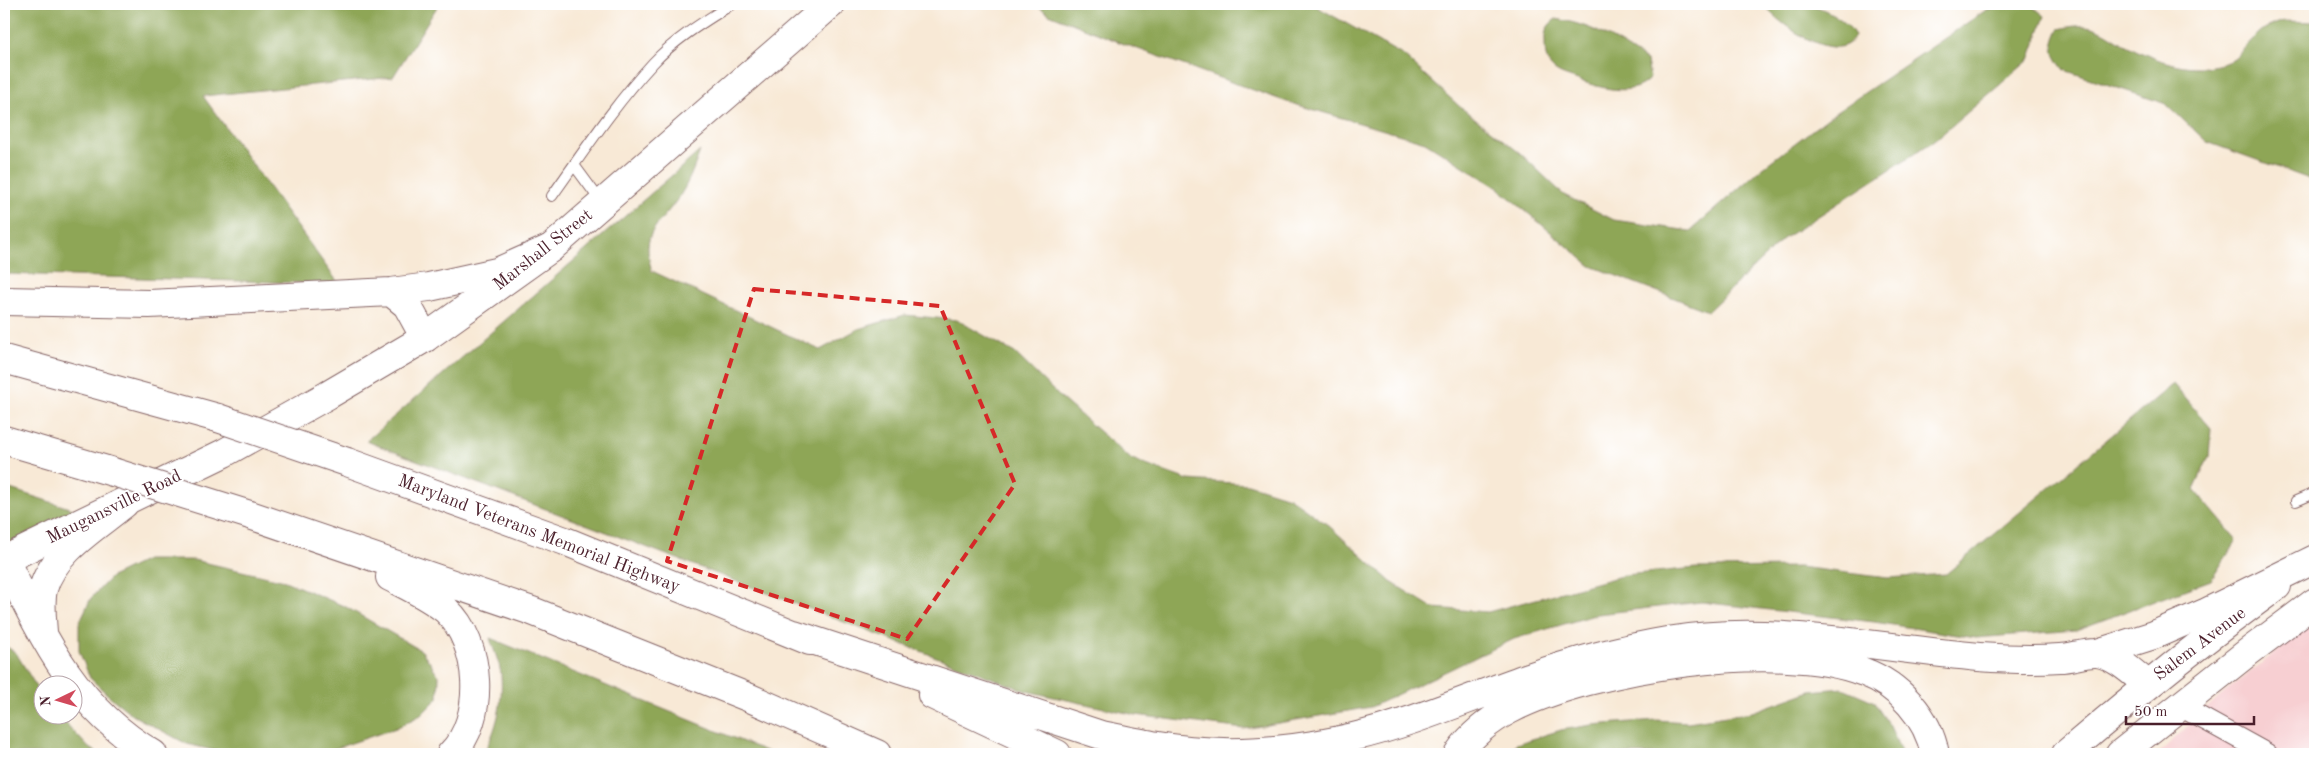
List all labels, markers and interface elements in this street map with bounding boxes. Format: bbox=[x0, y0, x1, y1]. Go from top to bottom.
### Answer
street label: Marshall Street bbox=[490, 206, 596, 294]
street label: Maugansville Road bbox=[44, 467, 184, 547]
street label: Maryland Veterans Memorial Highway bbox=[396, 472, 683, 596]
street label: Salem Avenue bbox=[2151, 604, 2249, 684]
north arrow bbox=[32, 676, 82, 726]
scale bar bbox=[2126, 693, 2254, 725]
text: N bbox=[39, 695, 53, 707]
text: 50 m bbox=[2134, 705, 2168, 720]

